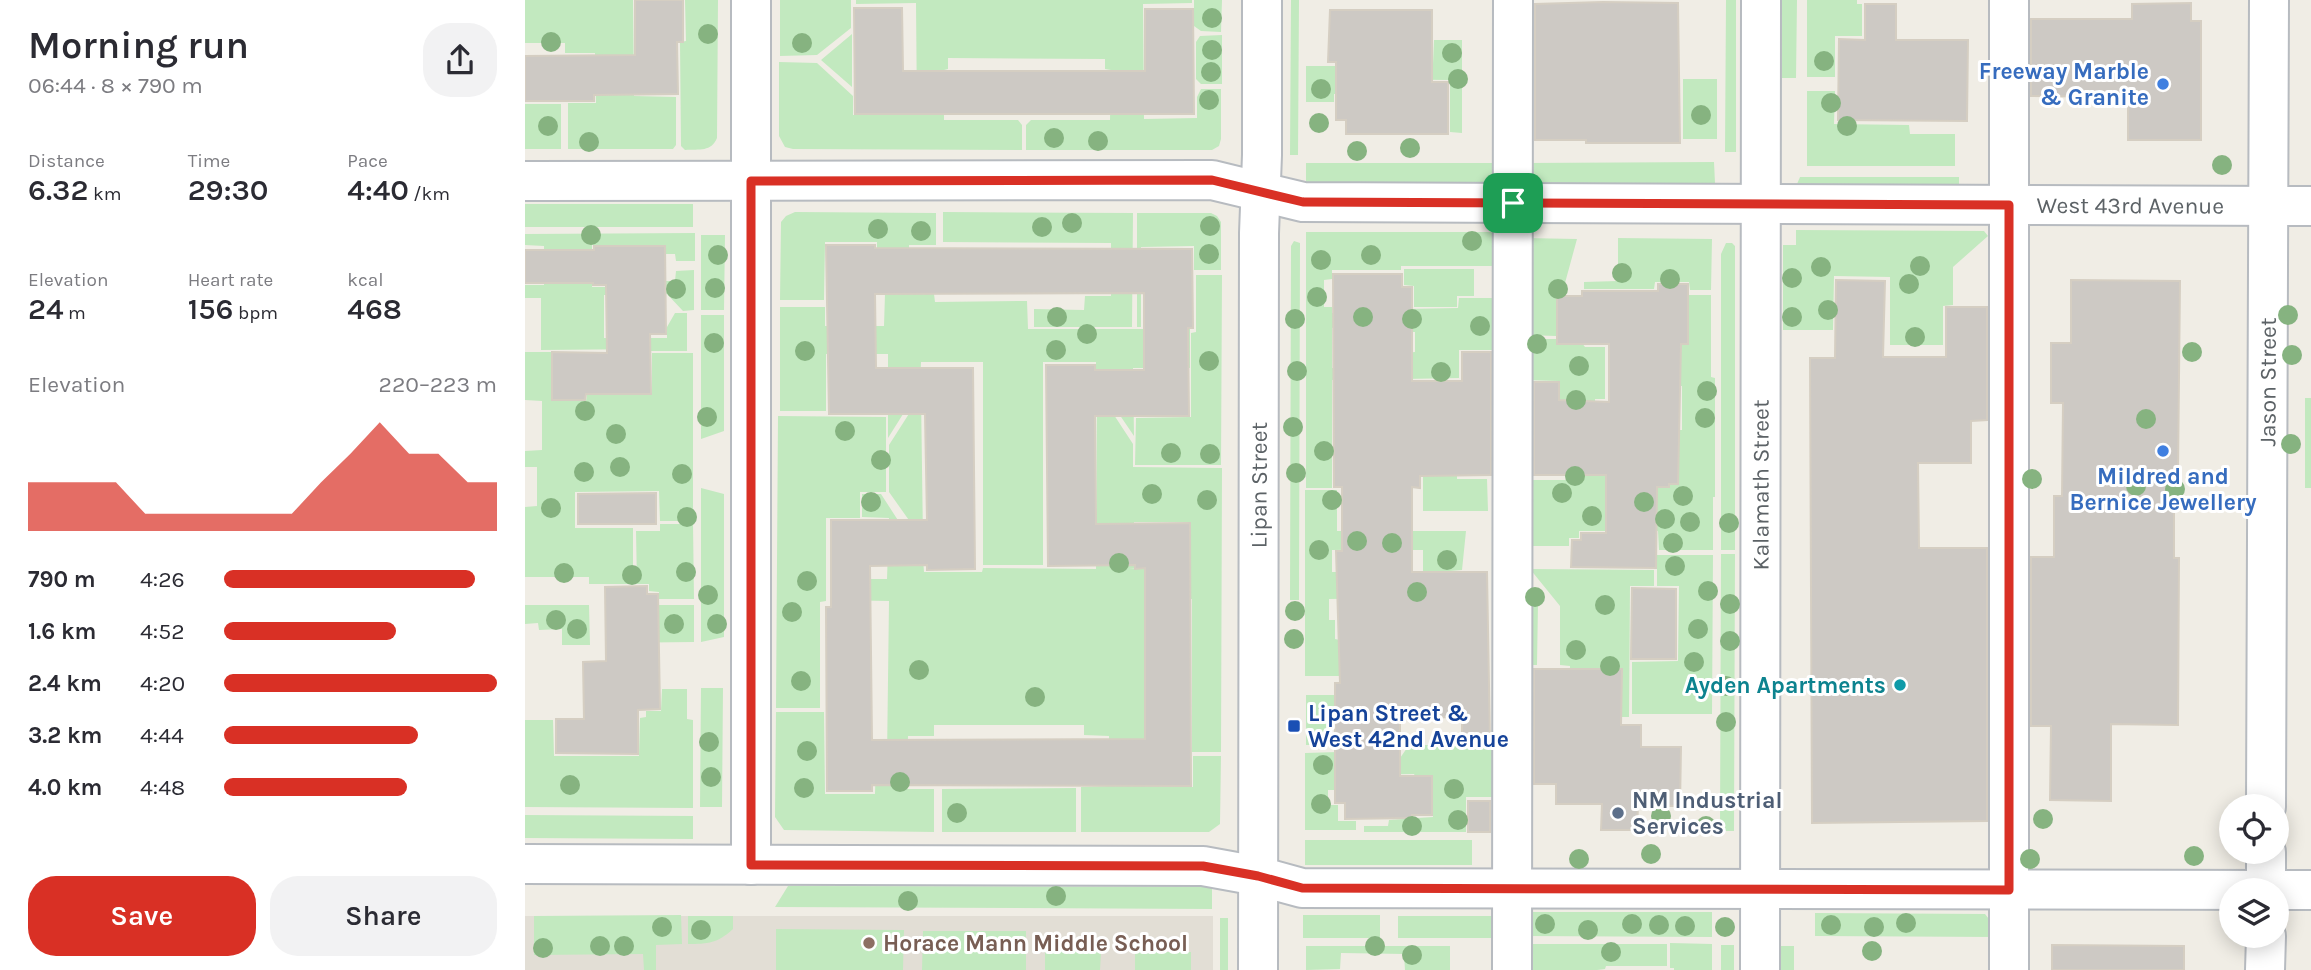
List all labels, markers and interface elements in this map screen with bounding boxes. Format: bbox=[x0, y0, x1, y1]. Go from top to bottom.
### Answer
text: Morning run bbox=[28, 23, 249, 68]
button: share bbox=[423, 23, 497, 97]
place label: Freeway Marble & Granite bbox=[1979, 58, 2149, 111]
text: 06:44 · 8 × 790 m bbox=[28, 72, 203, 99]
marker: Freeway Marble & Granite bbox=[2155, 76, 2171, 92]
text: Distance bbox=[28, 150, 105, 172]
text: Time bbox=[188, 150, 230, 172]
text: Pace bbox=[347, 150, 388, 172]
text: 6.32 bbox=[28, 172, 88, 208]
text: 29:30 bbox=[188, 172, 268, 208]
text: 4:40 bbox=[347, 172, 409, 208]
pin bbox=[1483, 173, 1543, 233]
text: km bbox=[88, 183, 121, 205]
text: /km bbox=[409, 183, 450, 205]
icon: arrive bbox=[1494, 184, 1532, 222]
street label: West 43rd Avenue bbox=[2037, 192, 2224, 220]
text: Elevation bbox=[28, 269, 108, 291]
text: Heart rate bbox=[188, 269, 273, 291]
text: kcal bbox=[347, 269, 384, 291]
text: 24 bbox=[28, 291, 64, 327]
text: 156 bbox=[188, 291, 233, 327]
text: 468 bbox=[347, 291, 402, 327]
text: m bbox=[64, 302, 86, 324]
text: bpm bbox=[233, 302, 278, 324]
street label: Jason Street bbox=[2254, 317, 2282, 447]
text: Elevation bbox=[28, 371, 125, 398]
text: 220–223 m bbox=[379, 371, 497, 398]
street label: Kalamath Street bbox=[1747, 399, 1775, 571]
street label: Lipan Street bbox=[1246, 421, 1273, 548]
marker: Mildred and Bernice Jewellery bbox=[2155, 443, 2171, 459]
place label: Mildred and Bernice Jewellery bbox=[2070, 463, 2257, 516]
text: 790 m bbox=[28, 566, 96, 593]
text: 4:26 bbox=[140, 566, 185, 593]
text: 1.6 km bbox=[28, 618, 96, 645]
text: 4:52 bbox=[140, 618, 184, 645]
text: 2.4 km bbox=[28, 670, 102, 697]
text: 4:20 bbox=[140, 670, 185, 697]
place label: Ayden Apartments bbox=[1685, 672, 1886, 699]
marker: Ayden Apartments bbox=[1892, 677, 1908, 693]
place label: Lipan Street & West 42nd Avenue bbox=[1308, 700, 1509, 753]
marker: Lipan Street & West 42nd Avenue bbox=[1286, 718, 1302, 734]
text: 3.2 km bbox=[28, 722, 102, 749]
text: 4:44 bbox=[140, 722, 184, 749]
text: 4.0 km bbox=[28, 774, 102, 801]
text: 4:48 bbox=[140, 774, 185, 801]
place label: NM Industrial Services bbox=[1632, 787, 1783, 840]
map controls bbox=[2219, 794, 2289, 948]
button: locate bbox=[2219, 794, 2289, 864]
marker: NM Industrial Services bbox=[1610, 805, 1626, 821]
button: Save bbox=[28, 876, 256, 956]
button: Share bbox=[270, 876, 497, 956]
button: layers bbox=[2219, 878, 2289, 948]
place label: Horace Mann Middle School bbox=[883, 930, 1188, 957]
marker: Horace Mann Middle School bbox=[861, 935, 877, 951]

